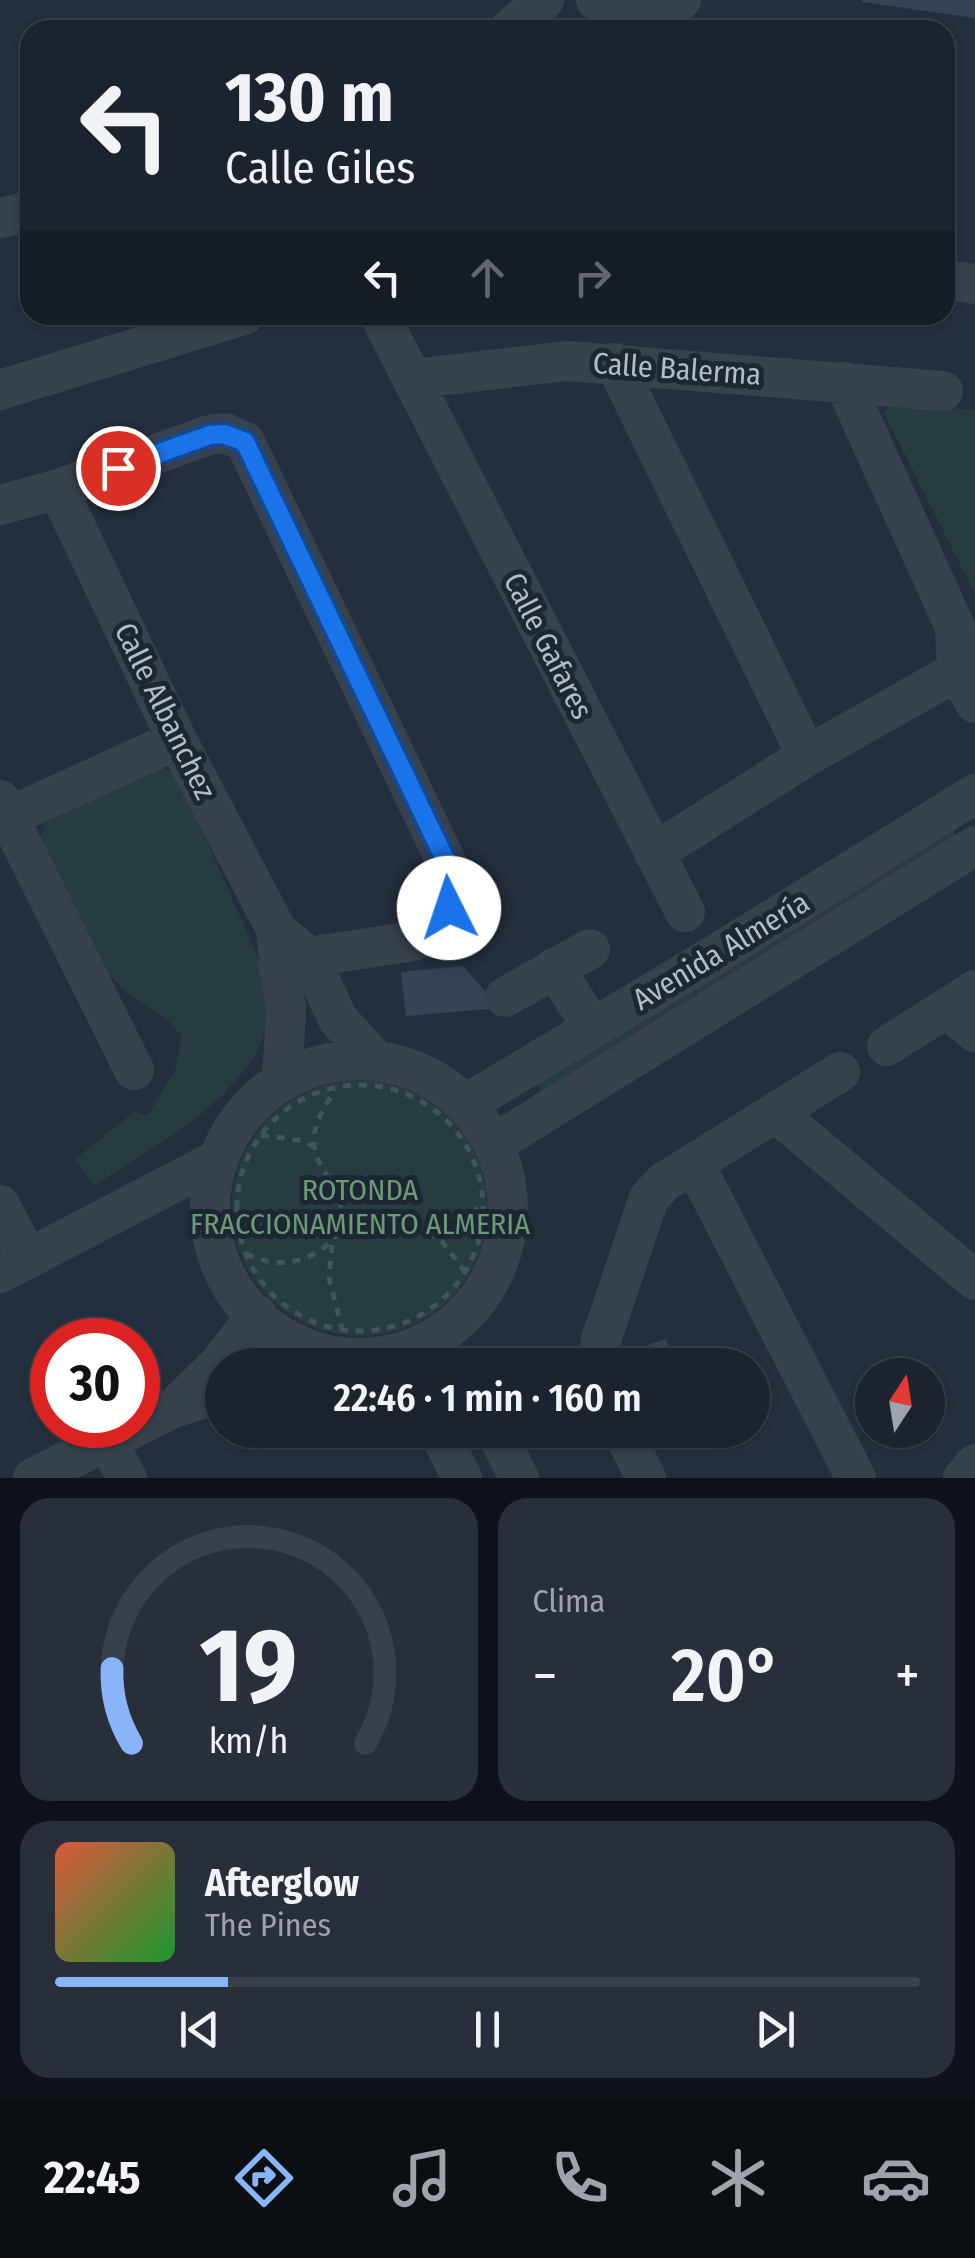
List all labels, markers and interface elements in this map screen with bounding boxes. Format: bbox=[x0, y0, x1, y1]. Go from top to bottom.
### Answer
text: 130 m bbox=[225, 56, 394, 140]
icon: left bbox=[60, 60, 190, 190]
text: Calle Giles bbox=[225, 141, 416, 195]
icon: left bbox=[355, 250, 410, 305]
icon: ahead bbox=[460, 250, 515, 305]
icon: right bbox=[565, 250, 620, 305]
street label: Calle Balerma bbox=[592, 345, 762, 393]
pin bbox=[76, 426, 161, 511]
icon: arrive bbox=[91, 441, 146, 496]
street label: Calle Gafares bbox=[496, 567, 600, 725]
street label: Calle Albanchez bbox=[107, 617, 223, 805]
position arrow bbox=[397, 856, 501, 960]
street label: Avenida Almería bbox=[626, 884, 816, 1018]
park label: ROTONDA FRACCIONAMIENTO ALMERIA bbox=[190, 1172, 530, 1242]
speed limit sign: 30 bbox=[30, 1318, 160, 1448]
north arrow bbox=[855, 1358, 945, 1448]
map controls bbox=[855, 1358, 945, 1448]
text: 22:46 · 1 min · 160 m bbox=[333, 1375, 642, 1421]
text: Clima bbox=[533, 1582, 605, 1620]
text: 19 bbox=[200, 1604, 298, 1729]
text: 20° bbox=[671, 1631, 781, 1721]
text: − bbox=[533, 1643, 557, 1709]
text: + bbox=[895, 1643, 920, 1709]
text: km/h bbox=[209, 1720, 289, 1762]
text: Afterglow bbox=[205, 1860, 359, 1906]
text: The Pines bbox=[205, 1906, 331, 1944]
icon: previous bbox=[172, 2002, 227, 2057]
icon: pause bbox=[460, 2002, 515, 2057]
icon: next bbox=[748, 2002, 803, 2057]
icon: directions bbox=[229, 2143, 299, 2213]
icon: music bbox=[387, 2143, 457, 2213]
icon: phone bbox=[545, 2143, 615, 2213]
icon: climate bbox=[703, 2143, 773, 2213]
icon: car bbox=[861, 2143, 931, 2213]
text: 22:45 bbox=[44, 2151, 141, 2205]

